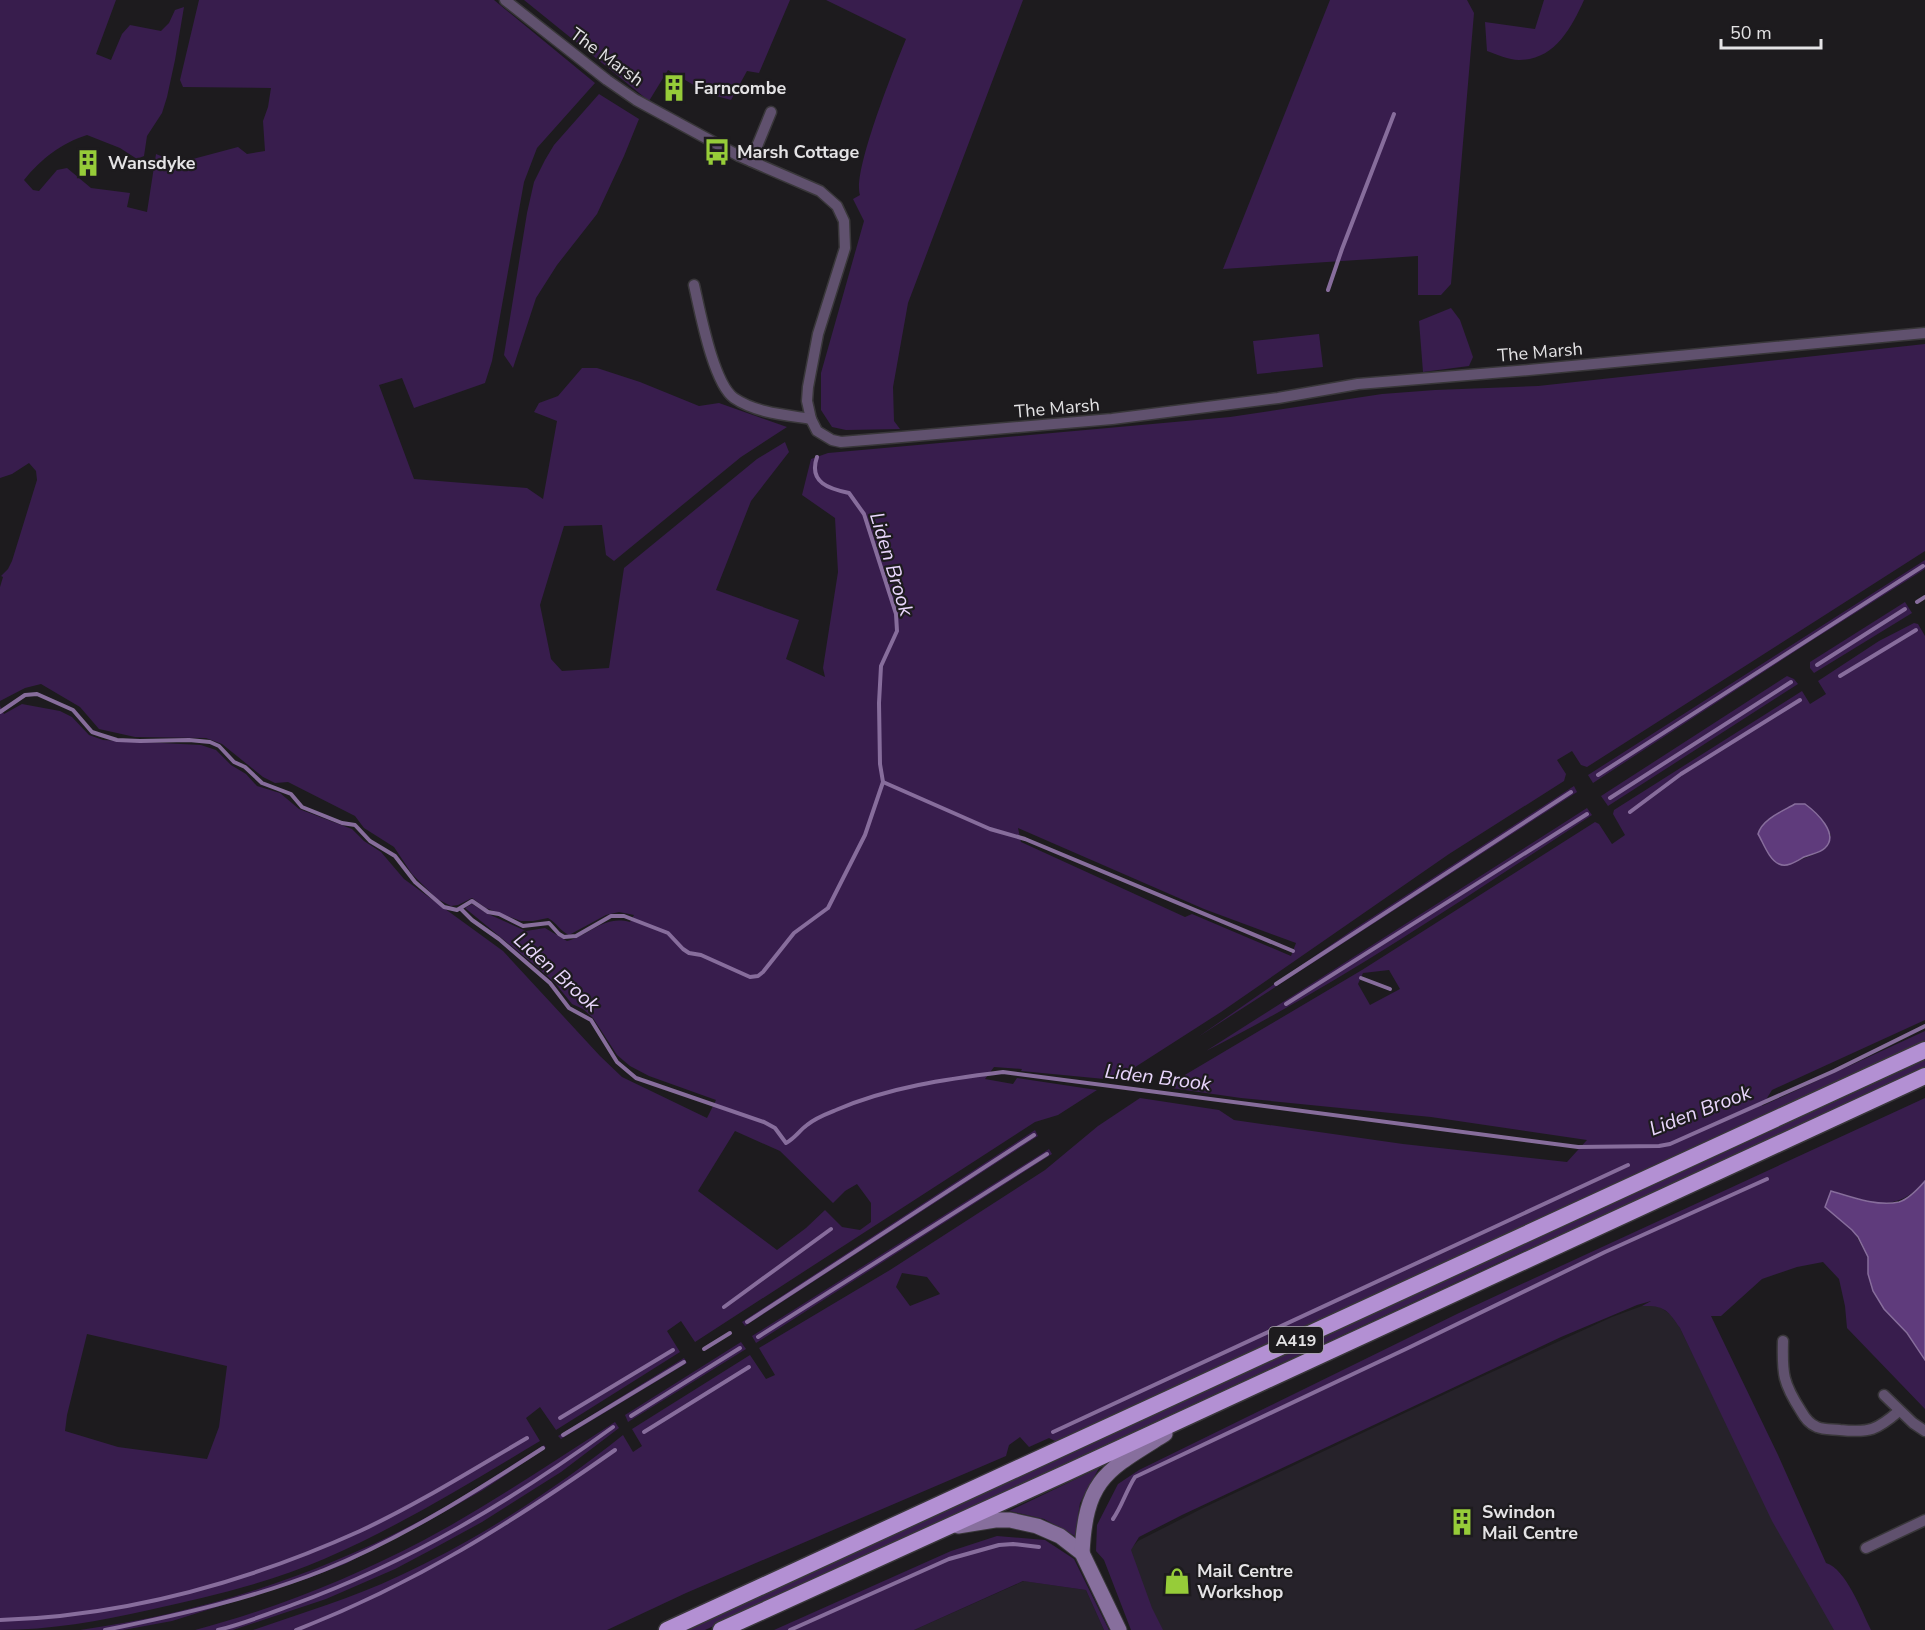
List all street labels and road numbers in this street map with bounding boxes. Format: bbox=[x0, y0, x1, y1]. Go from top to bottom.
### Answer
street label: The Marsh bbox=[565, 22, 649, 92]
street label: The Marsh bbox=[1496, 336, 1584, 368]
street label: The Marsh bbox=[1013, 392, 1101, 424]
road number: A419 bbox=[1269, 1327, 1323, 1353]

